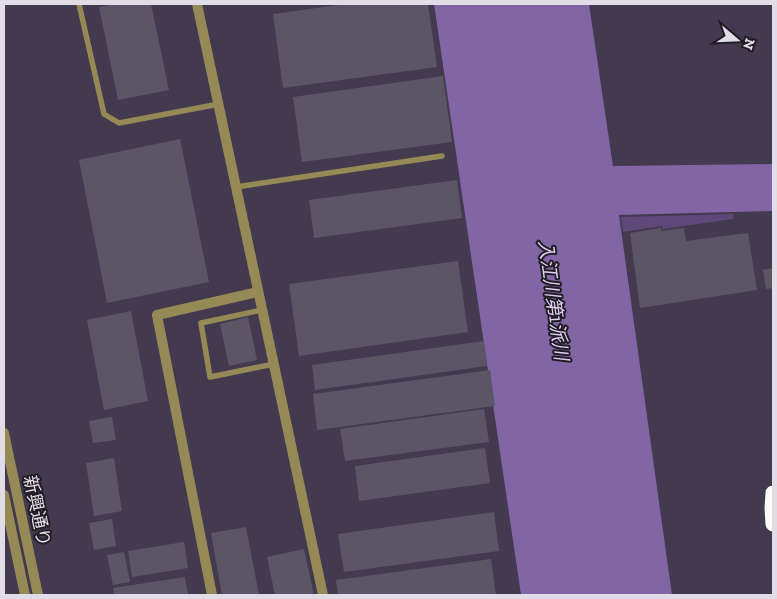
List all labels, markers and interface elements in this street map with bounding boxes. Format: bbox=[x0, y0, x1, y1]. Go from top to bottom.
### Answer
north arrow bbox=[712, 15, 762, 65]
text: N bbox=[739, 36, 759, 52]
water label: 入江川第1派川 bbox=[534, 238, 574, 364]
street label: 新興通り bbox=[19, 473, 55, 549]

